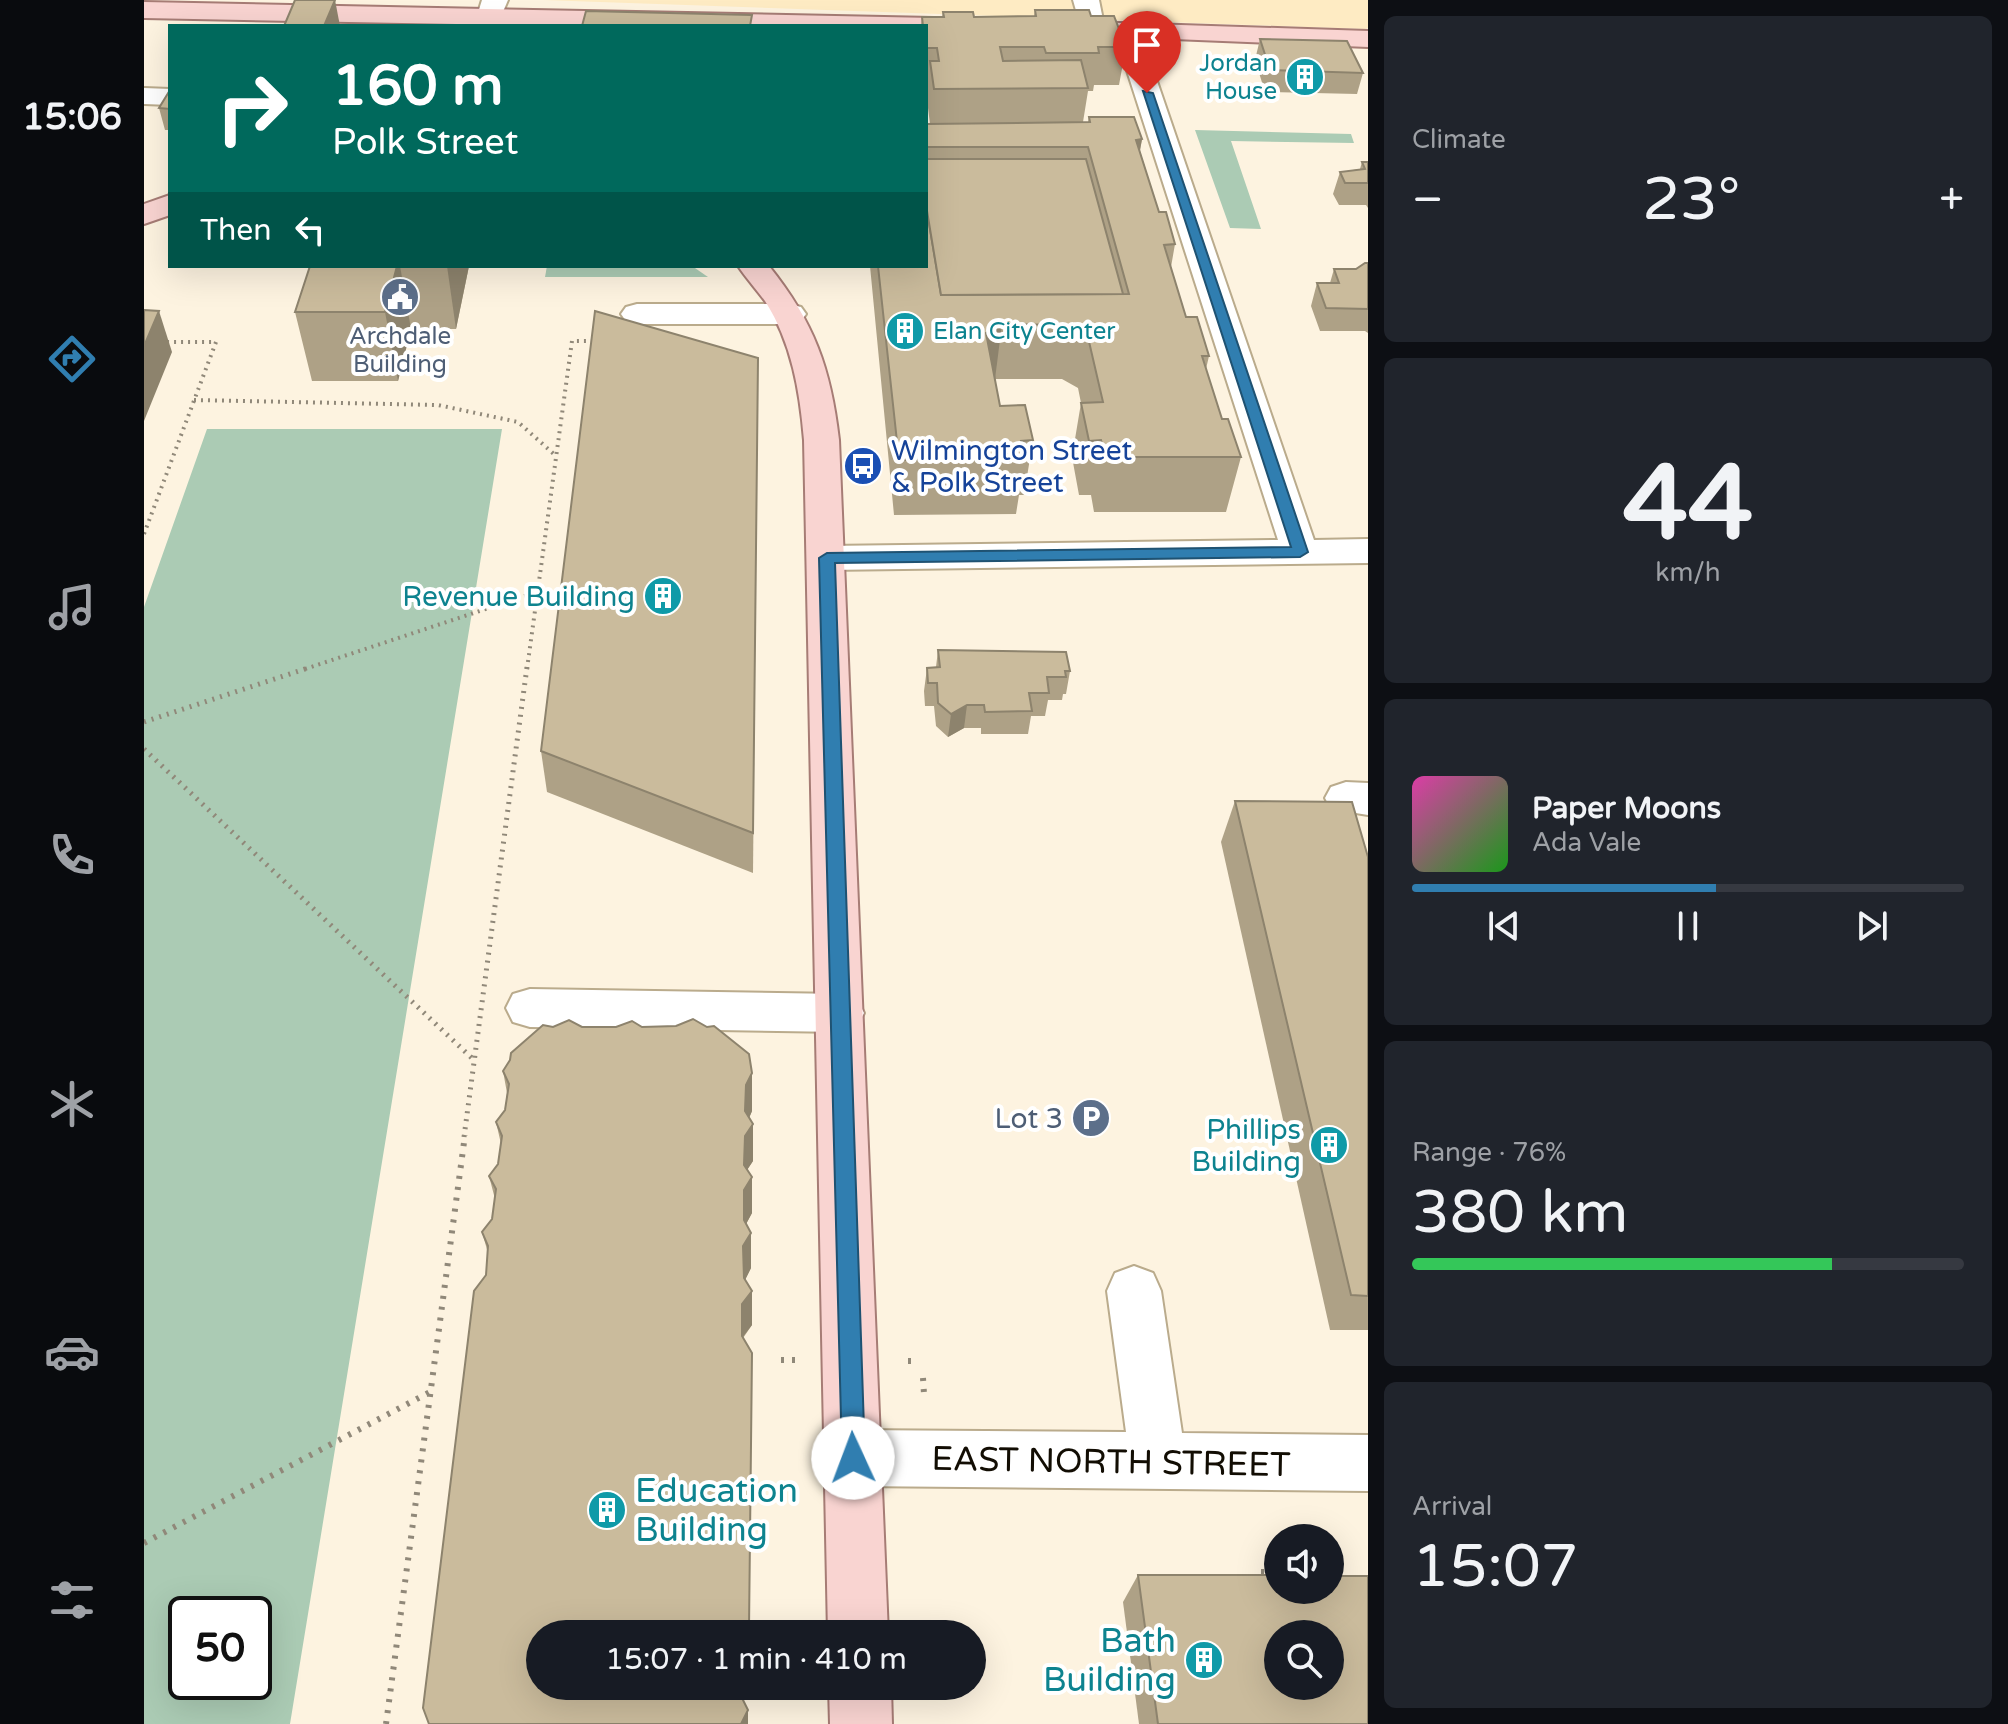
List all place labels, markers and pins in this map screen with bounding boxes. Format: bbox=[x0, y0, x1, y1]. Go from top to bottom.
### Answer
pin bbox=[1113, 11, 1181, 93]
place label: Jordan House bbox=[1199, 49, 1277, 106]
building icon: Jordan House bbox=[1284, 56, 1326, 98]
public building icon: Archdale Building bbox=[379, 276, 421, 318]
building icon: Elan City Center bbox=[884, 310, 926, 352]
place label: Elan City Center bbox=[933, 317, 1116, 346]
place label: Archdale Building bbox=[349, 322, 451, 379]
place label: Wilmington Street & Polk Street bbox=[891, 434, 1133, 500]
bus stop icon: Wilmington Street & Polk Street bbox=[842, 445, 884, 487]
building icon: Revenue Building bbox=[642, 575, 684, 617]
place label: Revenue Building bbox=[402, 580, 635, 614]
parking icon: Lot 3 bbox=[1070, 1097, 1112, 1139]
place label: Lot 3 bbox=[994, 1102, 1063, 1136]
place label: Phillips Building bbox=[1191, 1113, 1301, 1179]
building icon: Phillips Building bbox=[1308, 1124, 1350, 1166]
place label: Education Building bbox=[635, 1471, 798, 1551]
building icon: Education Building bbox=[586, 1489, 628, 1531]
place label: Bath Building bbox=[1043, 1621, 1176, 1701]
building icon: Bath Building bbox=[1183, 1639, 1225, 1681]

